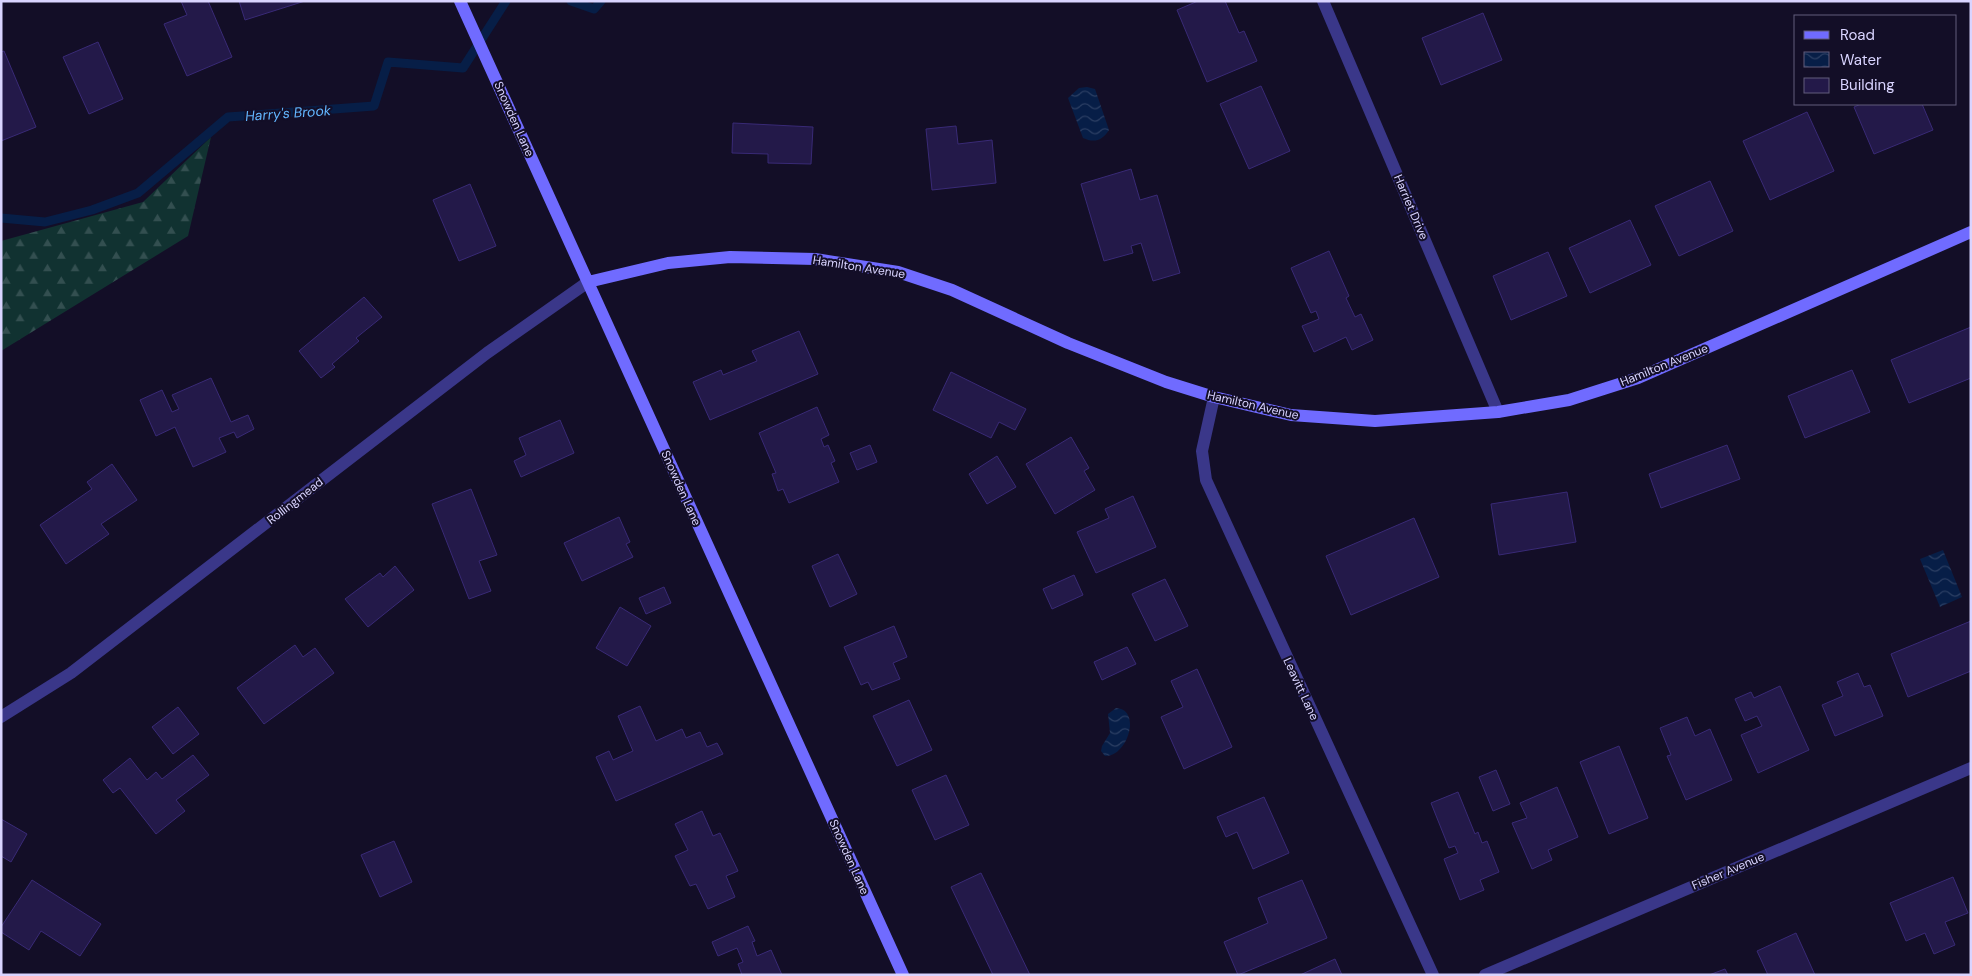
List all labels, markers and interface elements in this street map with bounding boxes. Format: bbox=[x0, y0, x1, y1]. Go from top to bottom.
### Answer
legend bbox=[1794, 15, 1957, 105]
text: Road bbox=[1840, 25, 1875, 45]
text: Water bbox=[1840, 50, 1882, 70]
text: Building bbox=[1840, 75, 1895, 95]
street label: Snowden Lane bbox=[490, 79, 538, 159]
water label: Harry's Brook bbox=[245, 101, 332, 125]
street label: Harriet Drive bbox=[1390, 172, 1432, 242]
street label: Hamilton Avenue bbox=[812, 252, 907, 282]
street label: Hamilton Avenue bbox=[1618, 340, 1710, 390]
street label: Hamilton Avenue bbox=[1206, 387, 1301, 423]
street label: Snowden Lane bbox=[657, 448, 705, 528]
street label: Rollingmead bbox=[264, 474, 326, 528]
street label: Leavitt Lane bbox=[1279, 655, 1323, 723]
street label: Snowden Lane bbox=[825, 817, 873, 897]
street label: Fisher Avenue bbox=[1689, 848, 1767, 893]

